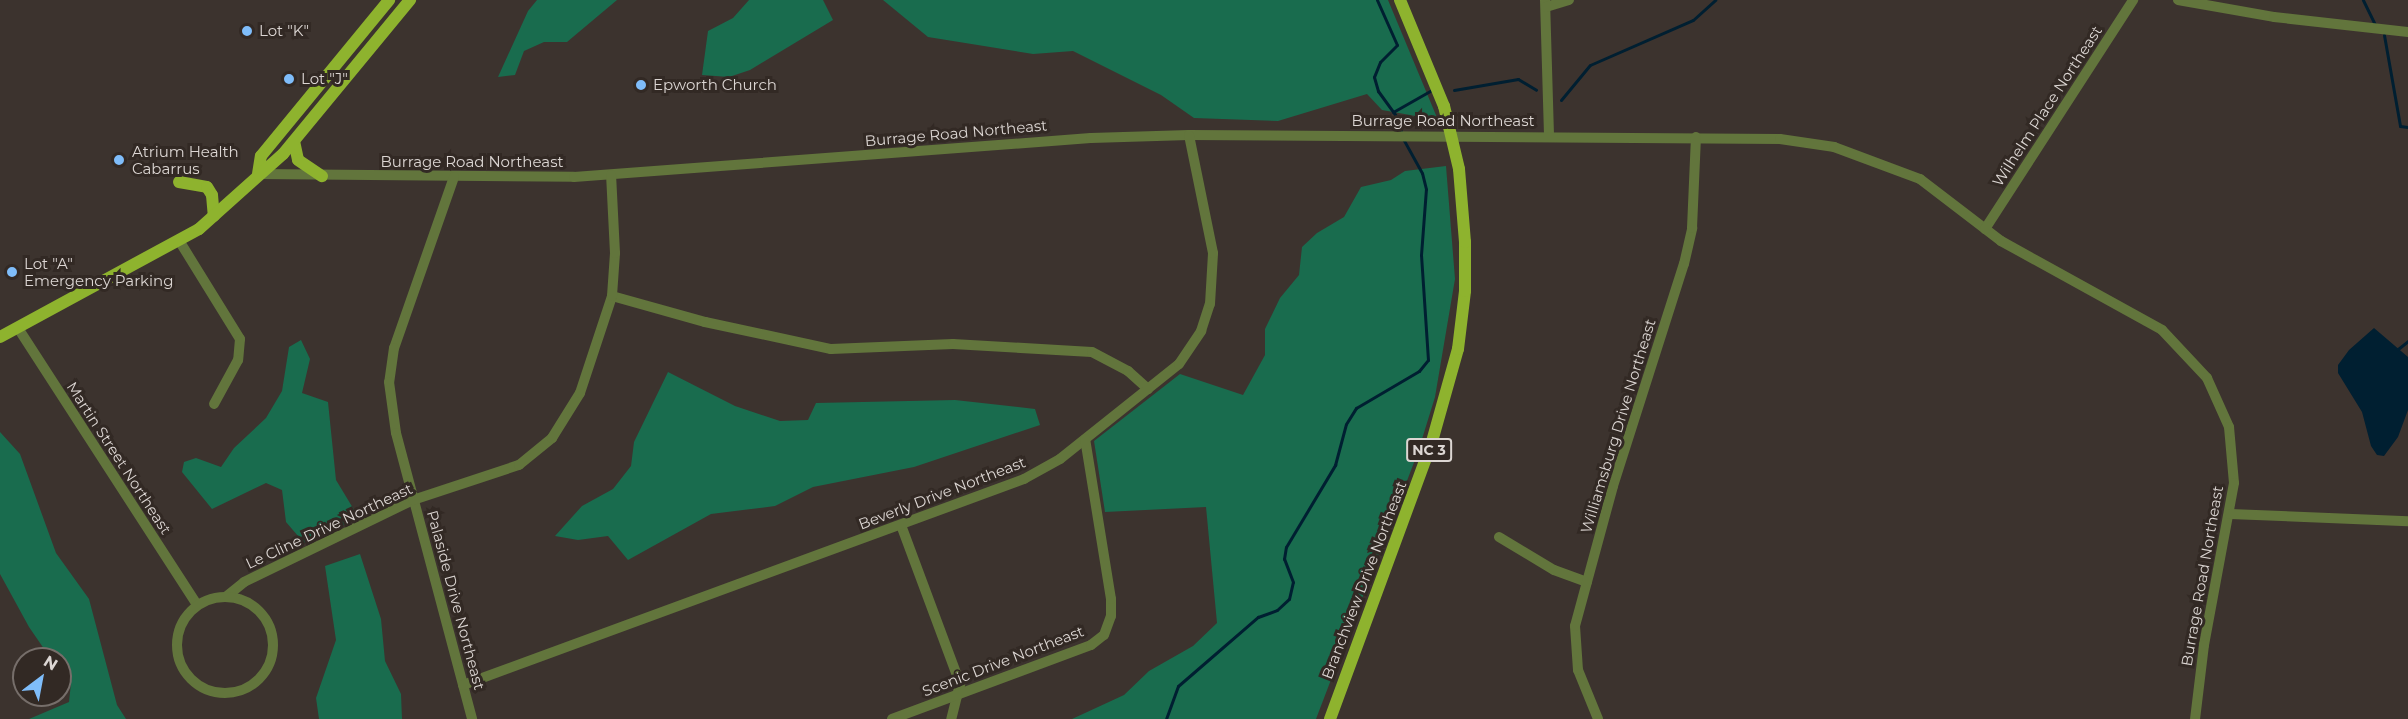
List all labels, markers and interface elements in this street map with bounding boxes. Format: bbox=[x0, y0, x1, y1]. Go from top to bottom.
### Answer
place label: Lot "K" bbox=[259, 22, 309, 40]
street label: Wilhelm Place Northeast bbox=[1988, 22, 2106, 190]
marker: Lot "K" bbox=[240, 24, 254, 38]
place label: Lot "J" bbox=[301, 70, 348, 88]
marker: Lot "J" bbox=[282, 72, 296, 86]
place label: Epworth Church bbox=[653, 76, 777, 94]
marker: Epworth Church bbox=[634, 78, 648, 92]
street label: Burrage Road Northeast bbox=[1351, 112, 1535, 130]
street label: Burrage Road Northeast bbox=[864, 116, 1048, 150]
place label: Atrium Health Cabarrus bbox=[132, 142, 239, 177]
marker: Atrium Health Cabarrus bbox=[110, 151, 128, 169]
street label: Burrage Road Northeast bbox=[380, 153, 564, 171]
place label: Lot "A" Emergency Parking bbox=[24, 254, 173, 289]
marker: Lot "A" Emergency Parking bbox=[5, 265, 19, 279]
street label: Williamsburg Drive Northeast bbox=[1577, 317, 1659, 535]
street label: Martin Street Northeast bbox=[63, 378, 175, 538]
road number: NC 3 bbox=[1405, 439, 1453, 461]
street label: Beverly Drive Northeast bbox=[856, 453, 1028, 533]
street label: Branchview Drive Northeast bbox=[1318, 478, 1410, 682]
street label: Le Cline Drive Northeast bbox=[243, 479, 415, 573]
street label: Burrage Road Northeast bbox=[2177, 484, 2227, 668]
street label: Palaside Drive Northeast bbox=[423, 508, 489, 692]
street label: Scenic Drive Northeast bbox=[920, 622, 1086, 700]
north arrow bbox=[12, 647, 72, 707]
text: N bbox=[40, 652, 61, 674]

